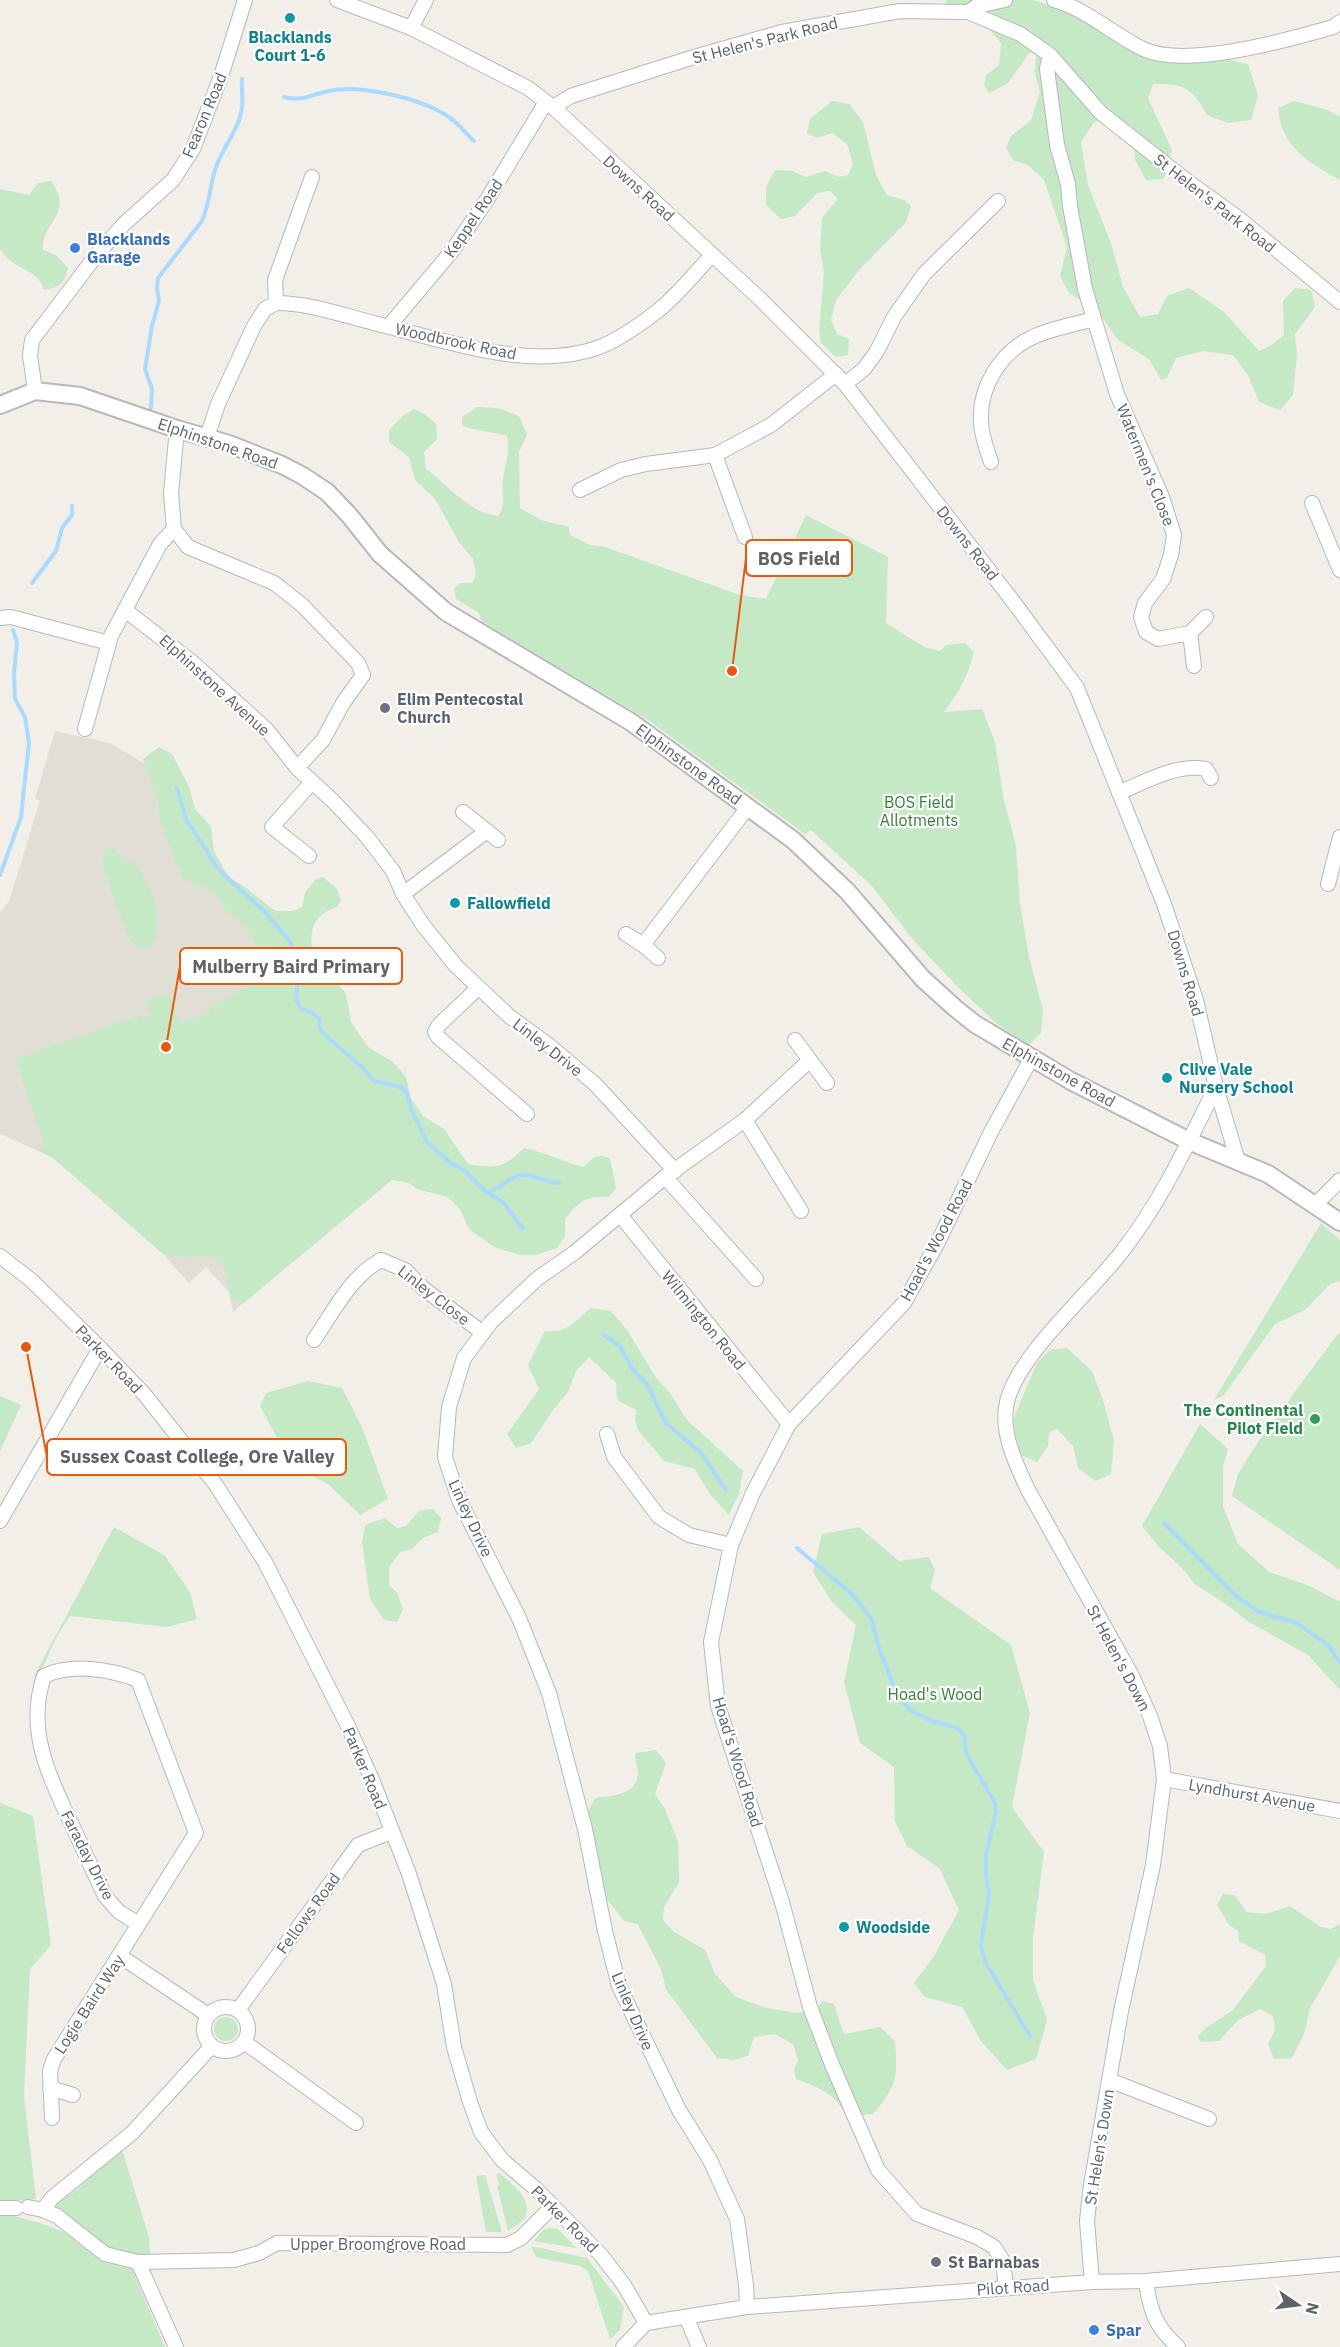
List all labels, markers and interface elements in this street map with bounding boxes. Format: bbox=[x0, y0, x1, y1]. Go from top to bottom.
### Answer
marker: Blacklands Court 1-6 bbox=[283, 11, 297, 25]
street label: St Helen's Park Road bbox=[690, 12, 840, 68]
place label: Blacklands Court 1-6 bbox=[248, 27, 332, 65]
street label: Fearon Road bbox=[177, 70, 231, 160]
street label: St Helen's Park Road bbox=[1150, 149, 1280, 257]
street label: Downs Road bbox=[599, 151, 679, 225]
street label: Keppel Road bbox=[439, 175, 507, 261]
place label: Blacklands Garage bbox=[87, 229, 170, 267]
marker: Blacklands Garage bbox=[68, 241, 82, 255]
street label: Woodbrook Road bbox=[394, 318, 518, 364]
street label: Watermen's Close bbox=[1112, 401, 1180, 529]
street label: Elphinstone Road bbox=[155, 413, 281, 473]
street label: Downs Road bbox=[933, 502, 1003, 584]
callout: BOS Field bbox=[746, 540, 852, 576]
text: BOS Field bbox=[758, 547, 840, 570]
street label: Elphinstone Avenue bbox=[155, 630, 275, 740]
place label: Elim Pentecostal Church bbox=[397, 689, 523, 727]
marker: Elim Pentecostal Church bbox=[378, 701, 392, 715]
street label: Elphinstone Road bbox=[632, 719, 746, 809]
park label: BOS Field Allotments bbox=[880, 792, 958, 830]
place label: Fallowfield bbox=[467, 893, 551, 913]
marker: Fallowfield bbox=[448, 896, 462, 910]
street label: Downs Road bbox=[1163, 927, 1209, 1019]
callout: Mulberry Baird Primary bbox=[180, 948, 402, 984]
text: Mulberry Baird Primary bbox=[192, 955, 390, 978]
street label: Linley Drive bbox=[509, 1014, 587, 1081]
street label: Elphinstone Road bbox=[999, 1033, 1119, 1111]
place label: Clive Vale Nursery School bbox=[1179, 1059, 1293, 1097]
marker: Clive Vale Nursery School bbox=[1160, 1071, 1174, 1085]
street label: Hoad's Wood Road bbox=[895, 1176, 977, 1304]
street label: Linley Close bbox=[394, 1261, 474, 1329]
street label: Wilmington Road bbox=[658, 1266, 750, 1374]
street label: Parker Road bbox=[71, 1321, 147, 1397]
place label: The Continental Pilot Field bbox=[1184, 1400, 1303, 1438]
marker: The Continental Pilot Field bbox=[1308, 1412, 1322, 1426]
callout: Sussex Coast College, Ore Valley bbox=[47, 1439, 346, 1475]
text: Sussex Coast College, Ore Valley bbox=[60, 1445, 335, 1468]
street label: Linley Drive bbox=[444, 1476, 498, 1560]
street label: St Helen's Down bbox=[1083, 1602, 1155, 1714]
park label: Hoad's Wood bbox=[888, 1684, 982, 1704]
street label: Hoad's Wood Road bbox=[709, 1694, 767, 1830]
street label: Parker Road bbox=[339, 1724, 391, 1812]
street label: Lyndhurst Avenue bbox=[1187, 1774, 1317, 1816]
street label: Faraday Drive bbox=[57, 1807, 119, 1903]
street label: Fellows Road bbox=[272, 1869, 344, 1957]
place label: Woodside bbox=[856, 1917, 930, 1937]
marker: Woodside bbox=[837, 1920, 851, 1934]
street label: Logie Baird Way bbox=[50, 1951, 128, 2057]
street label: Linley Drive bbox=[608, 1969, 659, 2053]
street label: St Helen's Down bbox=[1080, 2088, 1118, 2206]
street label: Parker Road bbox=[527, 2181, 603, 2257]
street label: Upper Broomgrove Road bbox=[290, 2234, 466, 2254]
place label: St Barnabas bbox=[948, 2252, 1040, 2272]
marker: St Barnabas bbox=[929, 2255, 943, 2269]
street label: Pilot Road bbox=[976, 2274, 1050, 2300]
north arrow bbox=[1268, 2275, 1328, 2335]
text: N bbox=[1301, 2301, 1324, 2317]
place label: Spar bbox=[1106, 2320, 1142, 2340]
marker: Spar bbox=[1087, 2323, 1101, 2337]

